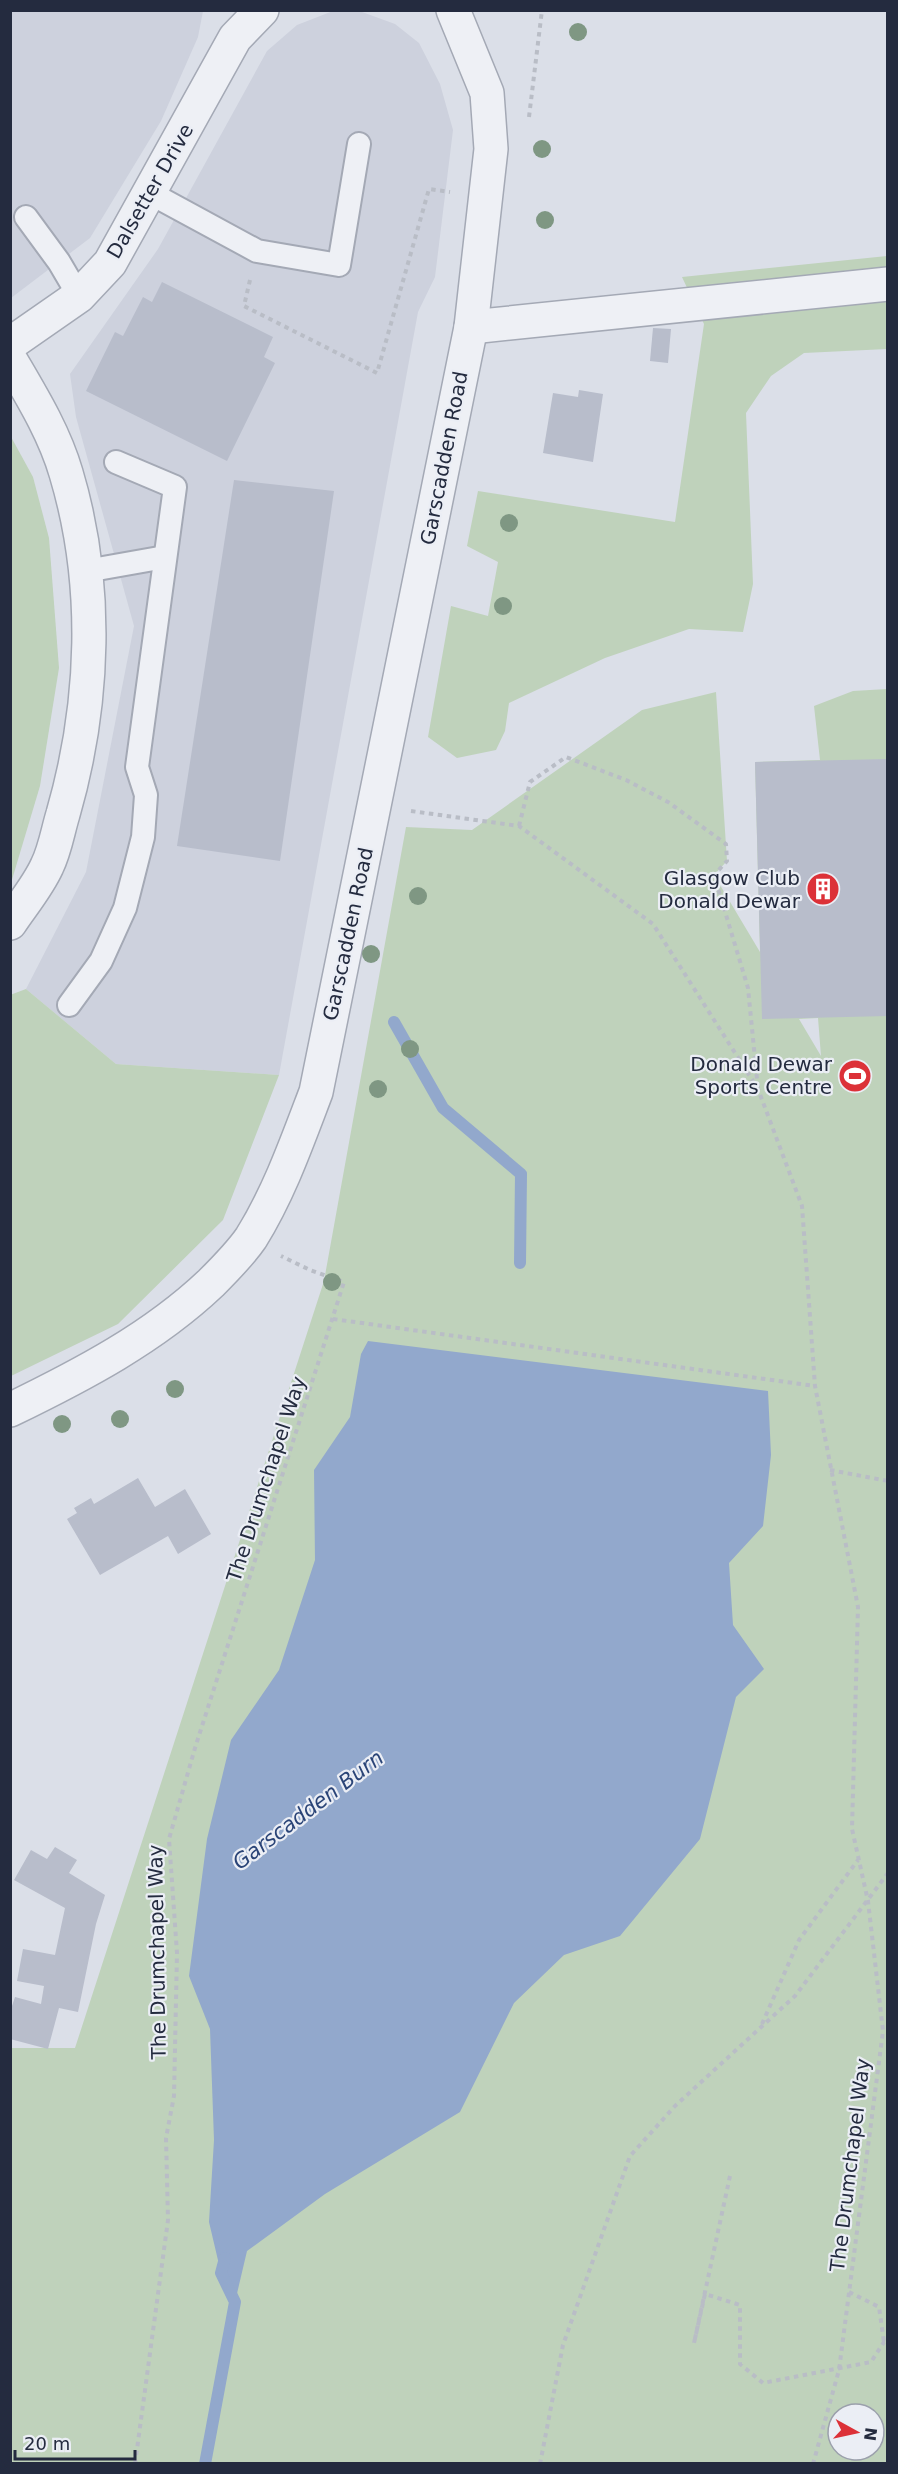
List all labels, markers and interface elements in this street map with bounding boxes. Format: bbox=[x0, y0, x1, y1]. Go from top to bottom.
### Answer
street label: Dalsetter Drive bbox=[102, 119, 198, 263]
street label: Garscadden Road bbox=[415, 369, 473, 547]
street label: Garscadden Road bbox=[318, 845, 378, 1023]
place label: Glasgow Club Donald Dewar bbox=[658, 866, 801, 913]
building icon: Glasgow Club Donald Dewar bbox=[805, 871, 841, 907]
place label: Donald Dewar Sports Centre bbox=[690, 1052, 833, 1099]
sports icon: Donald Dewar Sports Centre bbox=[837, 1058, 873, 1094]
street label: The Drumchapel Way bbox=[221, 1373, 311, 1586]
water label: Garscadden Burn bbox=[228, 1746, 388, 1874]
street label: The Drumchapel Way bbox=[143, 1844, 171, 2061]
street label: The Drumchapel Way bbox=[825, 2057, 875, 2274]
north arrow bbox=[826, 2402, 886, 2462]
scale bar bbox=[15, 2423, 135, 2461]
text: N bbox=[860, 2426, 881, 2442]
text: 20 m bbox=[24, 2433, 70, 2454]

